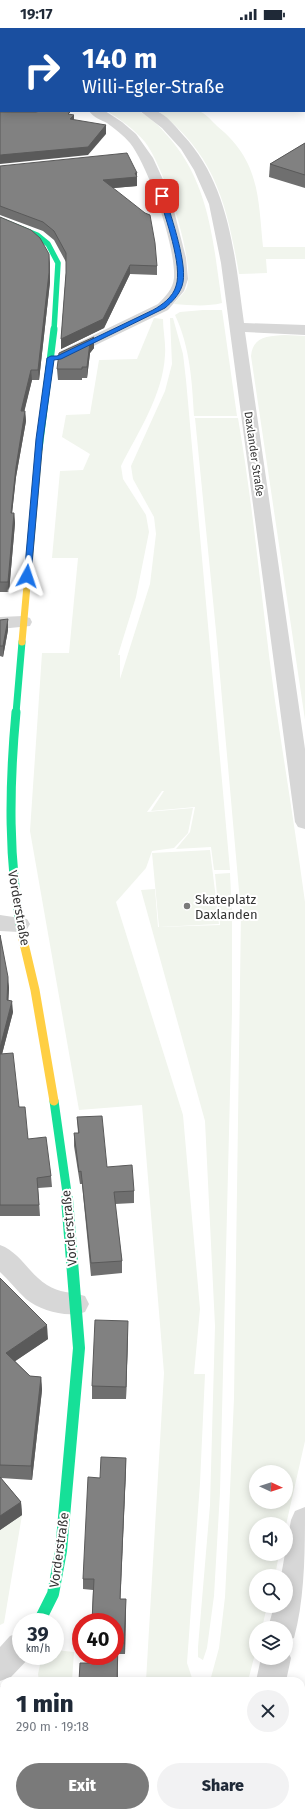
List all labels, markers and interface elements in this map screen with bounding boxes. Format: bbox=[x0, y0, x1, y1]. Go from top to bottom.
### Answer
text: 19:17 bbox=[20, 5, 52, 23]
text: 140 m bbox=[82, 42, 158, 75]
icon: right bbox=[16, 44, 68, 96]
text: Willi-Egler-Straße bbox=[82, 76, 224, 98]
pin bbox=[145, 179, 179, 213]
icon: arrive bbox=[151, 185, 173, 207]
street label: Daxlander Straße bbox=[242, 411, 266, 497]
position arrow bbox=[6, 555, 48, 597]
street label: Vorderstraße bbox=[5, 869, 33, 947]
place label: Skateplatz Daxlanden bbox=[195, 892, 258, 922]
marker: Skateplatz Daxlanden bbox=[182, 901, 192, 911]
street label: Vorderstraße bbox=[58, 1189, 80, 1267]
north arrow bbox=[249, 1465, 293, 1509]
map controls bbox=[249, 1465, 293, 1665]
street label: Vorderstraße bbox=[46, 1511, 72, 1589]
button: sound bbox=[249, 1517, 293, 1561]
button: search bbox=[249, 1569, 293, 1613]
speed limit sign: 40 bbox=[72, 1613, 124, 1665]
button: layers bbox=[249, 1621, 293, 1665]
text: 39 bbox=[27, 1622, 49, 1646]
text: km/h bbox=[26, 1643, 50, 1655]
text: 1 min bbox=[16, 1690, 74, 1718]
button: close bbox=[247, 1690, 289, 1732]
text: 290 m · 19:18 bbox=[16, 1719, 89, 1734]
button: Exit bbox=[16, 1763, 149, 1809]
button: Share bbox=[157, 1763, 289, 1809]

